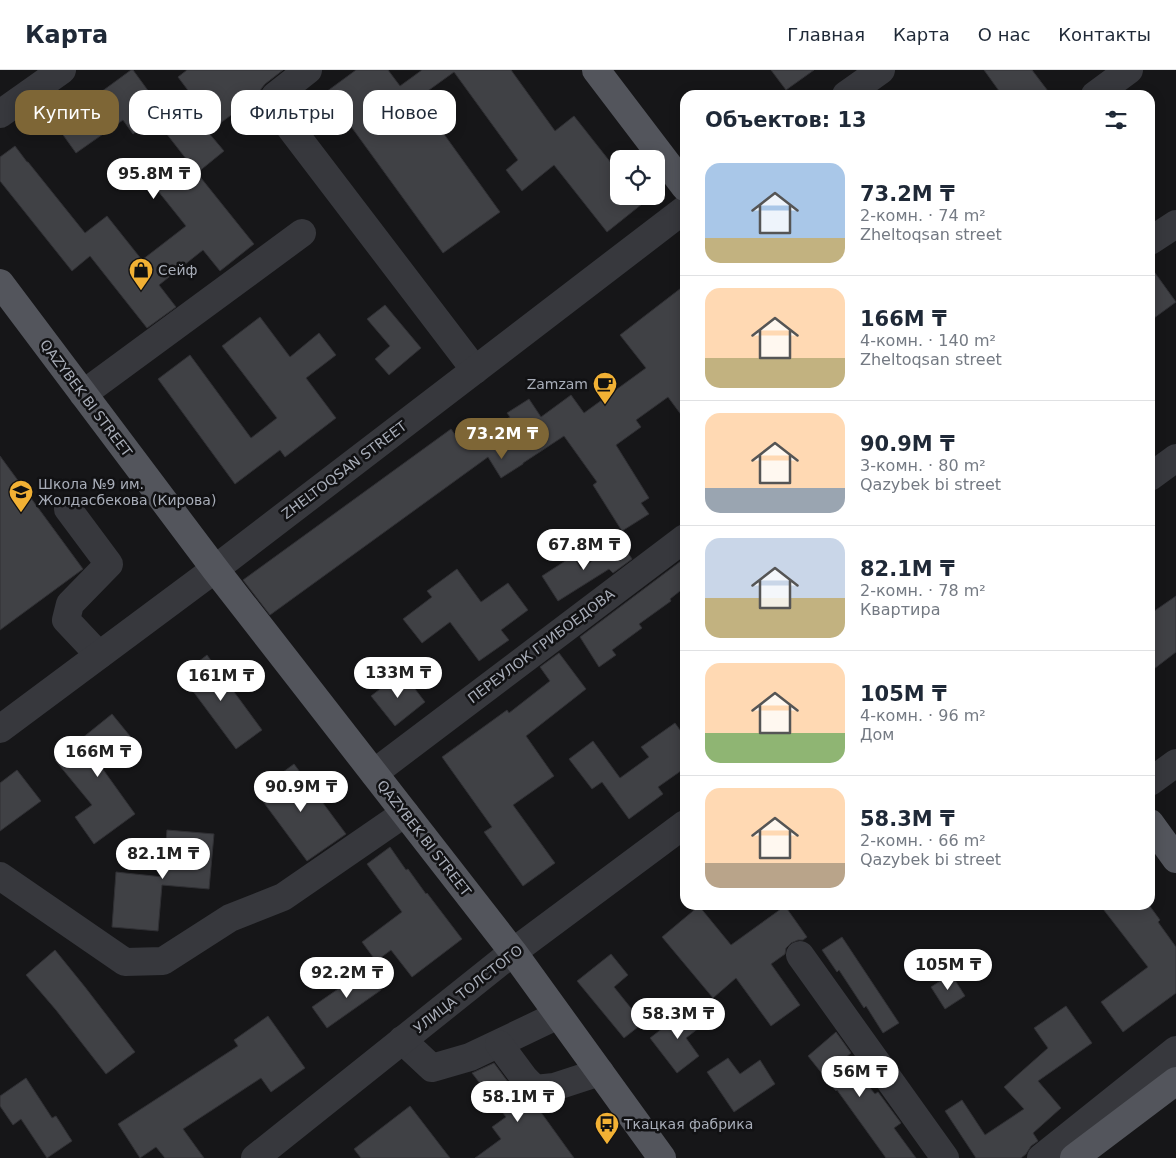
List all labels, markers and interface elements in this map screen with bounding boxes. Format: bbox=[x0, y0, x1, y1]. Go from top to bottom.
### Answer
text: Карта bbox=[25, 21, 108, 49]
text: Главная bbox=[787, 24, 865, 45]
text: Карта bbox=[893, 24, 950, 45]
text: О нас bbox=[978, 24, 1030, 45]
text: Контакты bbox=[1058, 24, 1151, 45]
chip: Купить bbox=[15, 90, 119, 135]
chip: Снять bbox=[129, 90, 221, 135]
chip: Фильтры bbox=[231, 90, 353, 135]
chip: Новое bbox=[363, 90, 456, 135]
icon: filters bbox=[1102, 106, 1130, 134]
text: Объектов: 13 bbox=[705, 108, 867, 132]
map controls bbox=[610, 150, 665, 205]
button: locate bbox=[610, 150, 665, 205]
pin: 95.8M ₸ bbox=[108, 158, 200, 200]
text: 95.8M ₸ bbox=[118, 164, 190, 183]
text: 73.2M ₸ bbox=[860, 182, 955, 206]
icon: home bbox=[745, 183, 805, 243]
text: 2-комн. · 74 m² bbox=[860, 206, 986, 225]
text: Zheltoqsan street bbox=[860, 225, 1002, 244]
shop icon: Сейф bbox=[128, 257, 154, 291]
place label: Сейф bbox=[158, 262, 197, 278]
text: 166M ₸ bbox=[860, 307, 947, 331]
icon: home bbox=[745, 308, 805, 368]
text: 4-комн. · 140 m² bbox=[860, 331, 996, 350]
street label: QAZYBEK BI STREET bbox=[37, 336, 136, 460]
text: Zheltoqsan street bbox=[860, 350, 1002, 369]
cafe icon: Zamzam bbox=[592, 371, 618, 405]
place label: Zamzam bbox=[527, 376, 588, 392]
street label: ZHELTOQSAN STREET bbox=[278, 417, 410, 522]
pin: 73.2M ₸ bbox=[456, 418, 548, 460]
text: 73.2M ₸ bbox=[466, 424, 538, 443]
text: 90.9M ₸ bbox=[860, 432, 955, 456]
icon: home bbox=[745, 433, 805, 493]
text: 3-комн. · 80 m² bbox=[860, 456, 986, 475]
text: Qazybek bi street bbox=[860, 475, 1001, 494]
place label: Школа №9 им. Жолдасбекова (Кирова) bbox=[38, 476, 216, 508]
school or university icon: Школа №9 им. Жолдасбекова (Кирова) bbox=[8, 479, 34, 513]
pin: 67.8M ₸ bbox=[538, 528, 630, 571]
text: 67.8M ₸ bbox=[548, 535, 620, 554]
text: 82.1M ₸ bbox=[860, 557, 955, 581]
icon: home bbox=[745, 558, 805, 618]
text: 2-комн. · 78 m² bbox=[860, 581, 986, 600]
street label: ПЕРЕУЛОК ГРИБОЕДОВА bbox=[465, 585, 618, 706]
text: Квартира bbox=[860, 600, 940, 619]
pin: 133M ₸ bbox=[357, 656, 439, 699]
pin: 161M ₸ bbox=[180, 660, 262, 702]
text: 133M ₸ bbox=[365, 663, 431, 682]
text: 161M ₸ bbox=[188, 666, 254, 685]
text: 105M ₸ bbox=[860, 682, 947, 706]
icon: home bbox=[745, 683, 805, 743]
text: 4-комн. · 96 m² bbox=[860, 706, 986, 725]
text: Дом bbox=[860, 725, 894, 744]
pin: 166M ₸ bbox=[57, 736, 139, 778]
text: 166M ₸ bbox=[65, 742, 131, 761]
pin: 90.9M ₸ bbox=[255, 770, 347, 813]
text: 90.9M ₸ bbox=[265, 777, 337, 796]
street label: QAZYBEK BI STREET bbox=[374, 777, 474, 899]
text: 58.3M ₸ bbox=[860, 807, 955, 831]
icon: home bbox=[745, 808, 805, 868]
text: 2-комн. · 66 m² bbox=[860, 831, 986, 850]
pin: 82.1M ₸ bbox=[117, 838, 209, 880]
text: 82.1M ₸ bbox=[127, 844, 199, 863]
text: Qazybek bi street bbox=[860, 850, 1001, 869]
street label: УЛИЦА ТОЛСТОГО bbox=[410, 942, 526, 1036]
pin: 105M ₸ bbox=[907, 948, 989, 991]
text: 105M ₸ bbox=[915, 955, 981, 974]
pin: 92.2M ₸ bbox=[301, 956, 393, 999]
text: 92.2M ₸ bbox=[311, 963, 383, 982]
pin: 58.3M ₸ bbox=[632, 998, 724, 1040]
text: 58.3M ₸ bbox=[642, 1004, 714, 1023]
pin: 56M ₸ bbox=[825, 1056, 895, 1098]
text: 56M ₸ bbox=[833, 1062, 887, 1081]
pin: 58.1M ₸ bbox=[472, 1080, 564, 1123]
text: 58.1M ₸ bbox=[482, 1087, 554, 1106]
bus stop icon: Ткацкая фабрика bbox=[594, 1111, 620, 1145]
place label: Ткацкая фабрика bbox=[623, 1116, 753, 1132]

